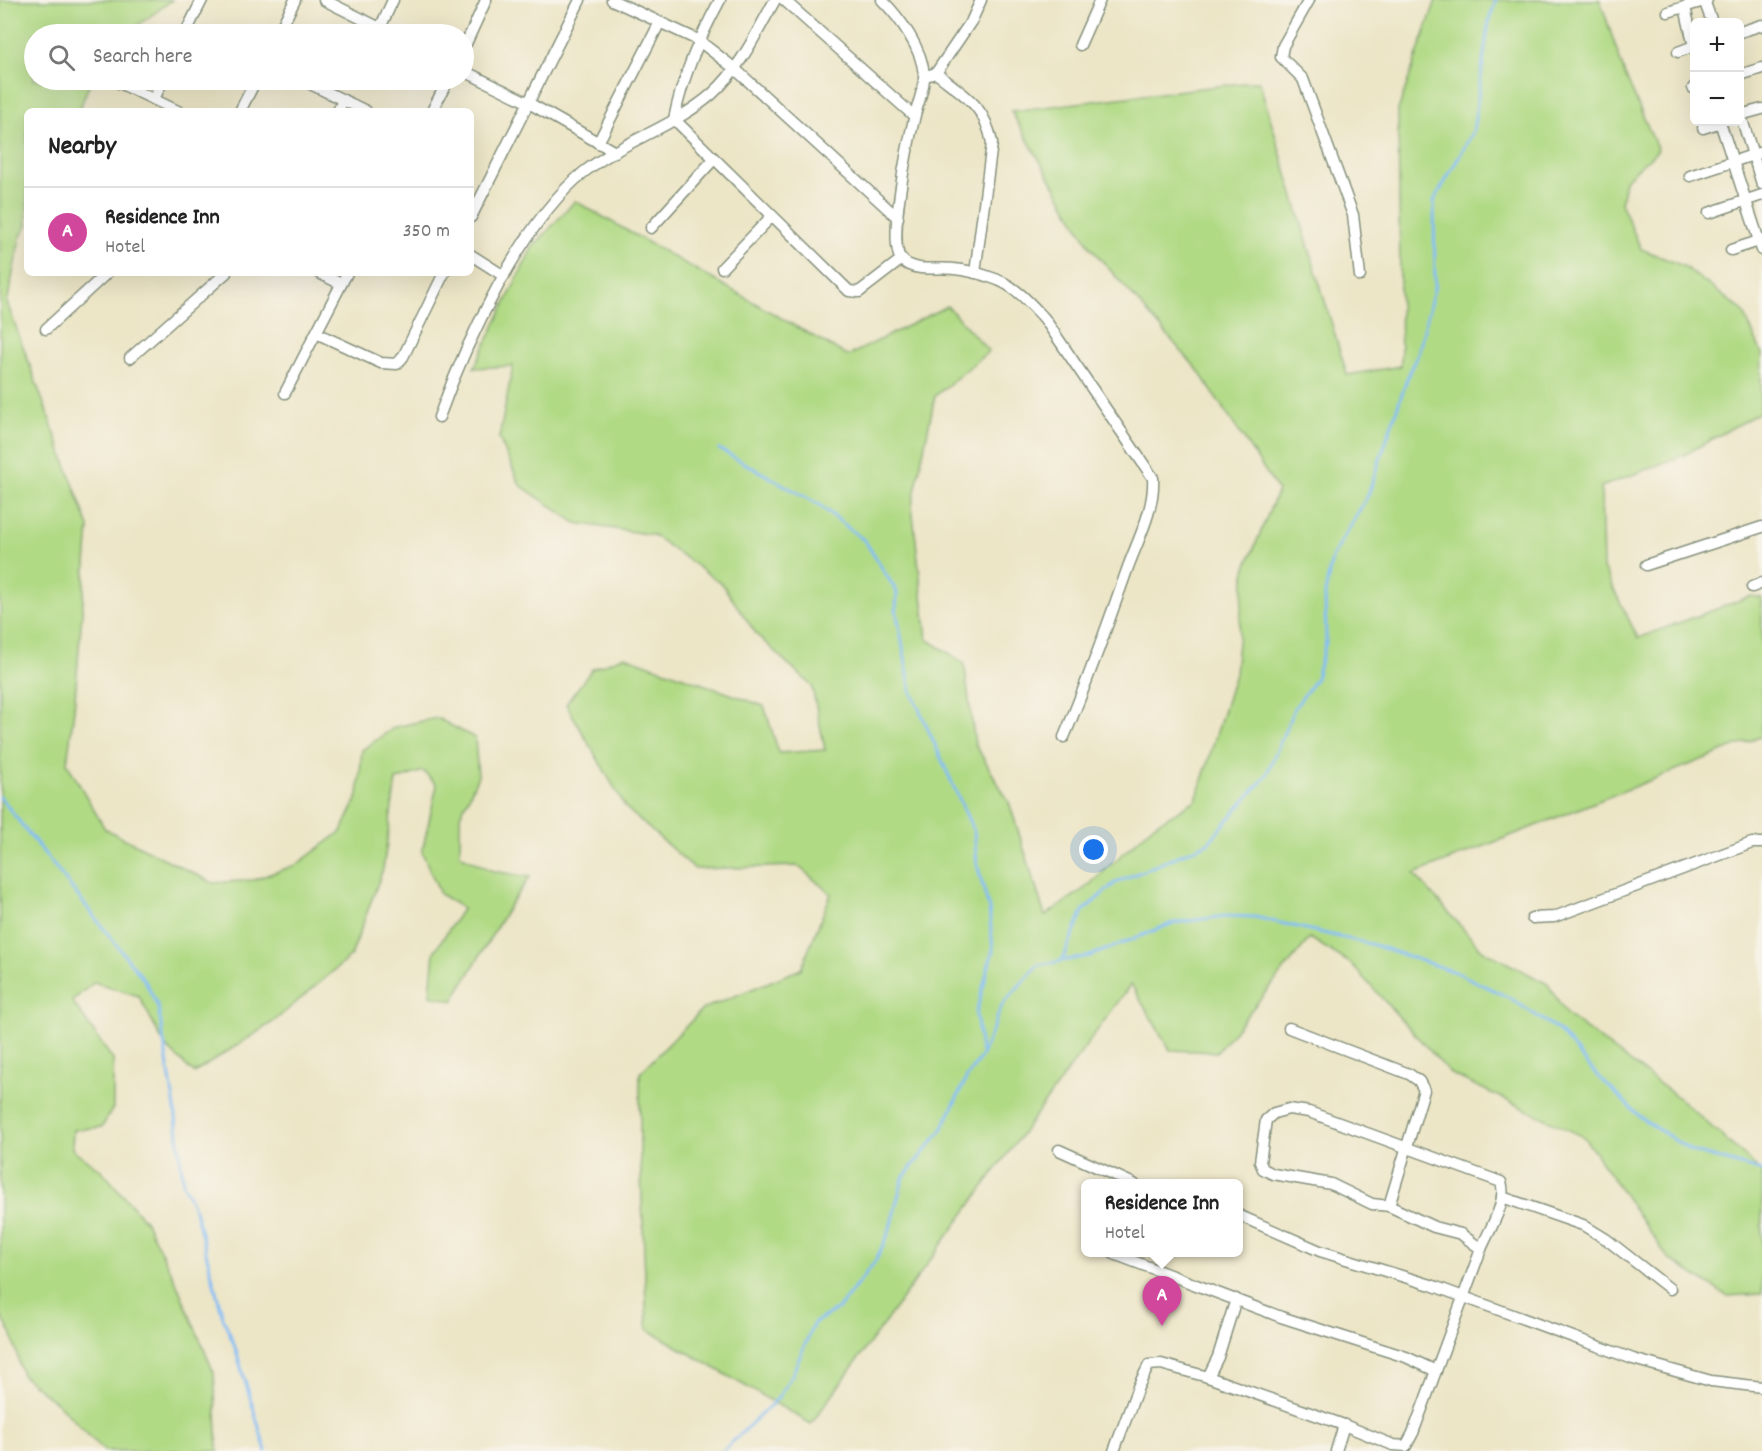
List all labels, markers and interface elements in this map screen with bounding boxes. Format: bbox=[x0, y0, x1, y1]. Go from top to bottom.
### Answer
map controls bbox=[1690, 18, 1744, 126]
button: + bbox=[1690, 18, 1744, 72]
search box bbox=[24, 24, 474, 90]
icon: search bbox=[45, 41, 78, 74]
text: Search here bbox=[93, 42, 192, 73]
button: − bbox=[1690, 72, 1744, 126]
text: Nearby bbox=[48, 129, 116, 166]
text: Residence Inn bbox=[105, 203, 220, 234]
text: A bbox=[62, 218, 73, 246]
text: 350 m bbox=[403, 218, 450, 246]
text: Hotel bbox=[105, 234, 145, 262]
your location bbox=[1079, 835, 1108, 864]
popup bbox=[1081, 1179, 1243, 1257]
text: Residence Inn bbox=[1105, 1189, 1219, 1220]
text: Hotel bbox=[1105, 1220, 1145, 1248]
pin: A bbox=[1142, 1276, 1182, 1326]

